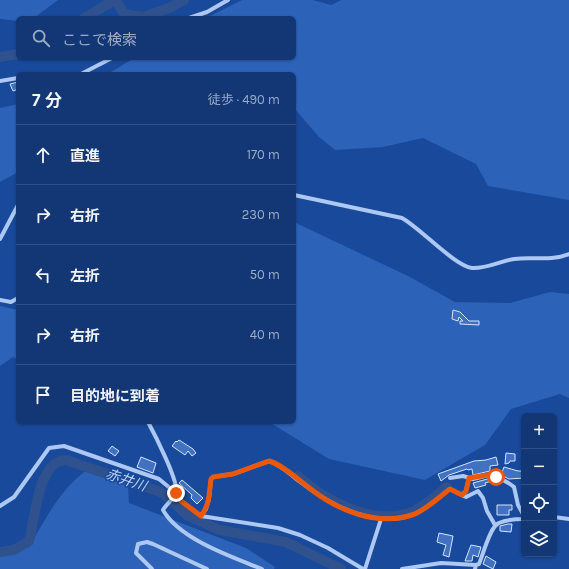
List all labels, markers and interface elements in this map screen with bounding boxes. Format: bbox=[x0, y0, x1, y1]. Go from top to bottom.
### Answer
search box bbox=[16, 16, 296, 60]
icon: search bbox=[30, 27, 52, 49]
text: ここで検索 bbox=[62, 31, 137, 49]
text: 7 分 bbox=[32, 90, 62, 110]
text: 徒歩 · 490 m bbox=[208, 92, 280, 107]
icon: ahead bbox=[32, 144, 54, 166]
text: 直進 bbox=[70, 147, 100, 165]
text: 170 m bbox=[247, 147, 280, 162]
icon: right bbox=[32, 204, 54, 226]
text: 右折 bbox=[70, 207, 100, 225]
text: 230 m bbox=[242, 207, 280, 222]
icon: left bbox=[32, 264, 54, 286]
text: 左折 bbox=[70, 267, 100, 285]
text: 50 m bbox=[250, 267, 280, 282]
icon: right bbox=[32, 324, 54, 346]
text: 右折 bbox=[70, 327, 100, 345]
text: 40 m bbox=[250, 327, 280, 342]
icon: arrive bbox=[32, 384, 54, 406]
text: 目的地に到着 bbox=[70, 387, 160, 405]
map controls bbox=[521, 413, 557, 557]
button: + bbox=[521, 413, 557, 449]
button: − bbox=[521, 449, 557, 485]
water label: 赤井川 bbox=[103, 465, 151, 496]
route start bbox=[487, 468, 505, 486]
route end bbox=[167, 484, 185, 502]
button: locate bbox=[521, 485, 557, 521]
button: layers bbox=[521, 521, 557, 557]

